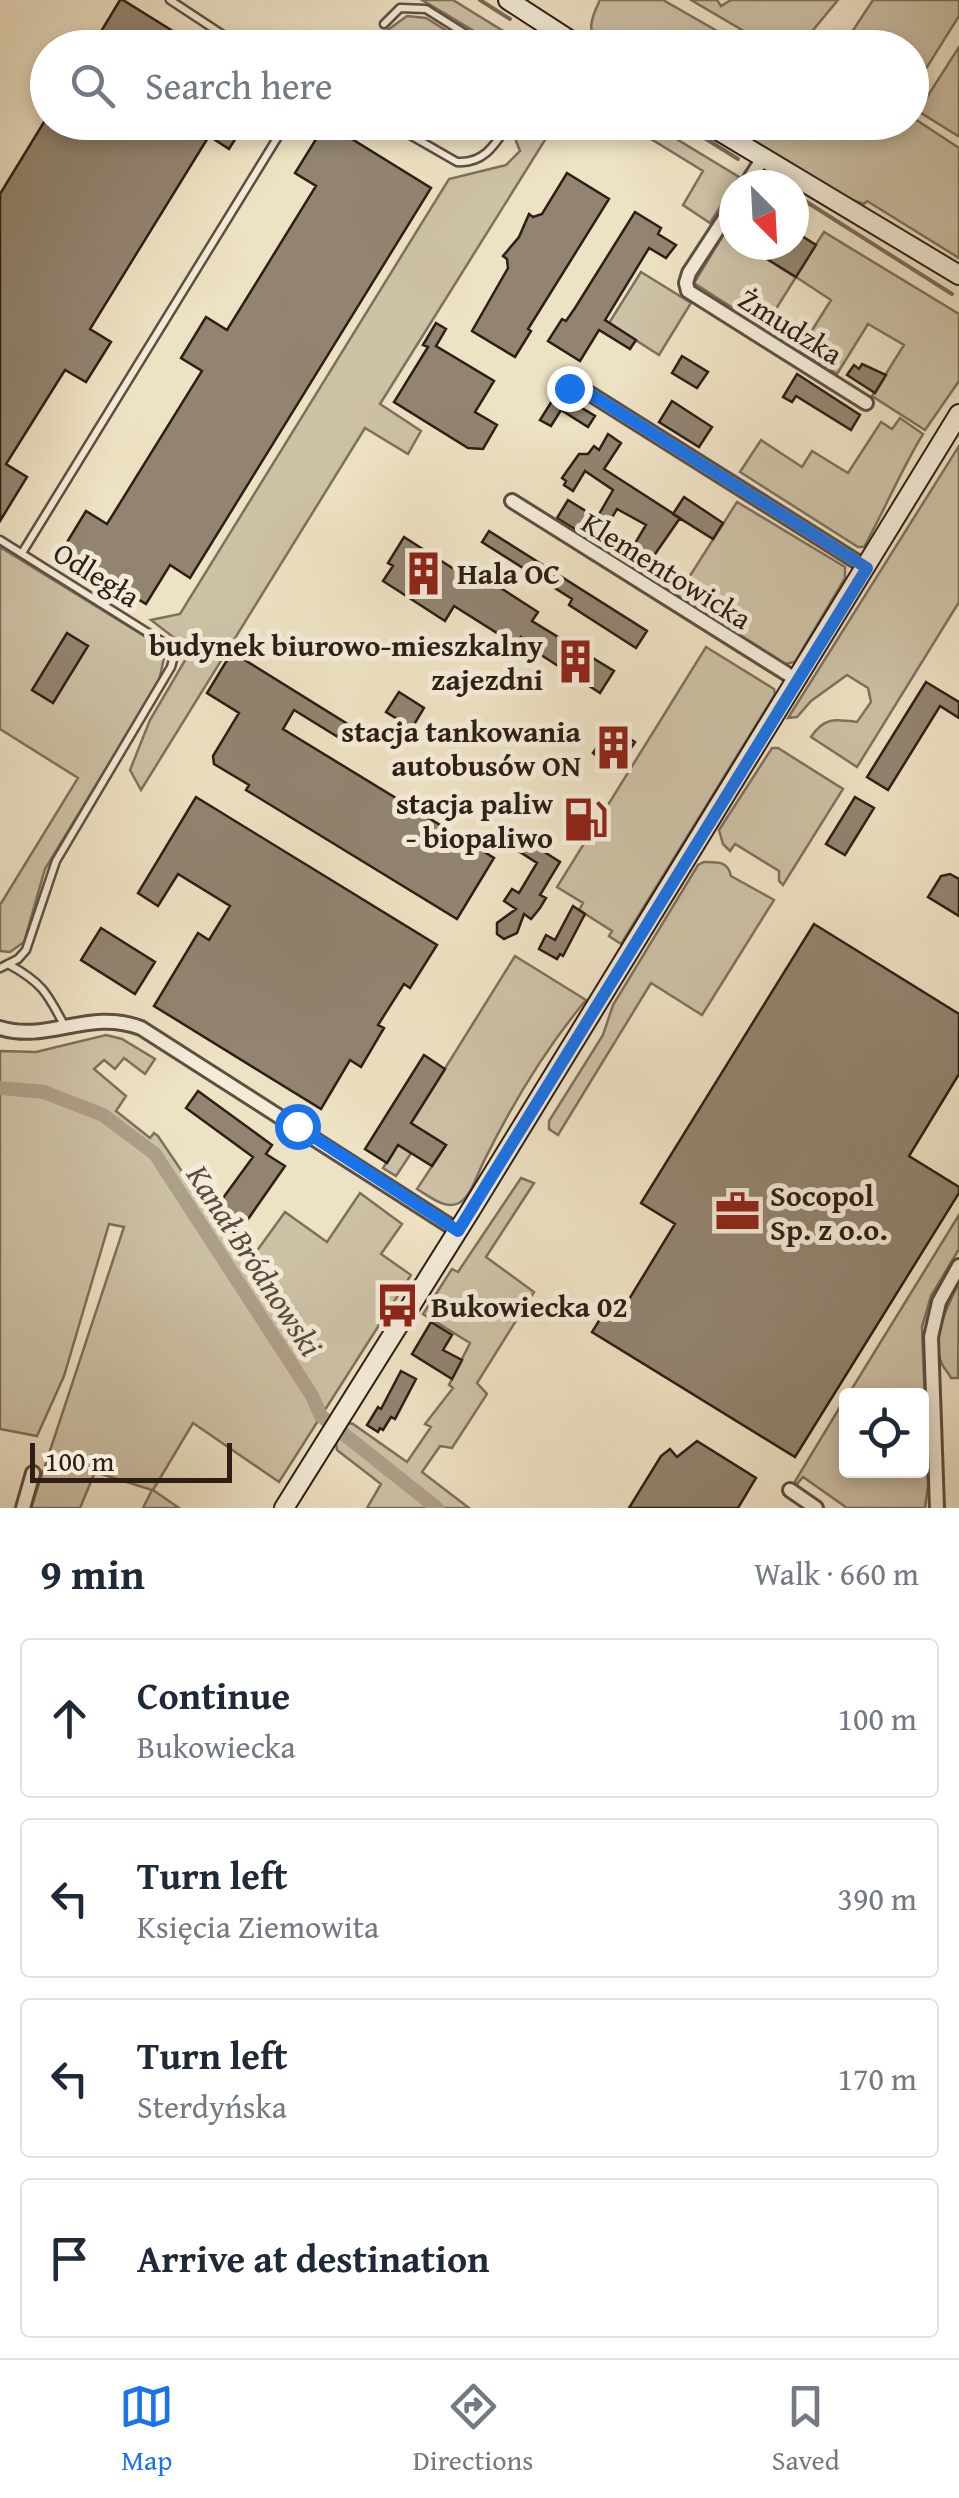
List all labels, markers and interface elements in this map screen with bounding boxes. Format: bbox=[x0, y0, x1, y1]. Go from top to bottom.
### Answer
search box bbox=[30, 30, 929, 140]
text: Search here bbox=[145, 57, 333, 113]
icon: search bbox=[65, 58, 120, 113]
north arrow bbox=[719, 170, 809, 260]
street label: Żmudzka bbox=[730, 277, 852, 375]
route end bbox=[547, 366, 593, 412]
street label: Klementowicka bbox=[573, 500, 761, 640]
street label: Odległa bbox=[45, 530, 149, 618]
building icon: Hala OC bbox=[400, 549, 448, 597]
place label: Hala OC bbox=[457, 551, 560, 595]
place label: budynek biurowo-mieszkalny zajezdni bbox=[149, 623, 544, 701]
building icon: budynek biurowo-mieszkalny zajezdni bbox=[552, 638, 600, 686]
place label: stacja tankowania autobusów ON bbox=[341, 709, 582, 787]
building icon: stacja tankowania autobusów ON bbox=[590, 724, 638, 772]
place label: stacja paliw - biopaliwo bbox=[396, 781, 553, 859]
fuel station icon: stacja paliw - biopaliwo bbox=[562, 796, 610, 844]
route start bbox=[275, 1104, 321, 1150]
water label: Kanał Bródnowski bbox=[175, 1154, 335, 1365]
place label: Socopol Sp. z o.o. bbox=[770, 1173, 888, 1251]
office icon: Socopol Sp. z o.o. bbox=[713, 1188, 761, 1236]
bus stop icon: Bukowiecka 02 bbox=[374, 1282, 422, 1330]
place label: Bukowiecka 02 bbox=[431, 1284, 628, 1328]
map controls bbox=[839, 1388, 929, 1478]
button: locate bbox=[839, 1388, 929, 1478]
scale bar bbox=[30, 1438, 232, 1482]
text: 100 m bbox=[45, 1440, 114, 1481]
text: 9 min bbox=[40, 1543, 145, 1604]
text: Walk · 660 m bbox=[754, 1550, 919, 1597]
text: Continue bbox=[137, 1667, 290, 1723]
icon: ahead bbox=[42, 1691, 97, 1746]
text: 100 m bbox=[838, 1695, 917, 1742]
text: Bukowiecka bbox=[137, 1723, 296, 1770]
text: Turn left bbox=[137, 1847, 288, 1903]
icon: left bbox=[42, 1871, 97, 1926]
text: 390 m bbox=[838, 1875, 917, 1922]
text: Księcia Ziemowita bbox=[137, 1903, 379, 1950]
text: Turn left bbox=[137, 2027, 288, 2083]
icon: left bbox=[42, 2051, 97, 2106]
text: 170 m bbox=[838, 2055, 917, 2102]
text: Sterdyńska bbox=[137, 2083, 287, 2130]
text: Arrive at destination bbox=[137, 2230, 490, 2286]
icon: arrive bbox=[42, 2231, 97, 2286]
tab: Map bbox=[119, 2379, 174, 2480]
tab: Directions bbox=[413, 2379, 533, 2480]
tab: Saved bbox=[772, 2379, 840, 2480]

